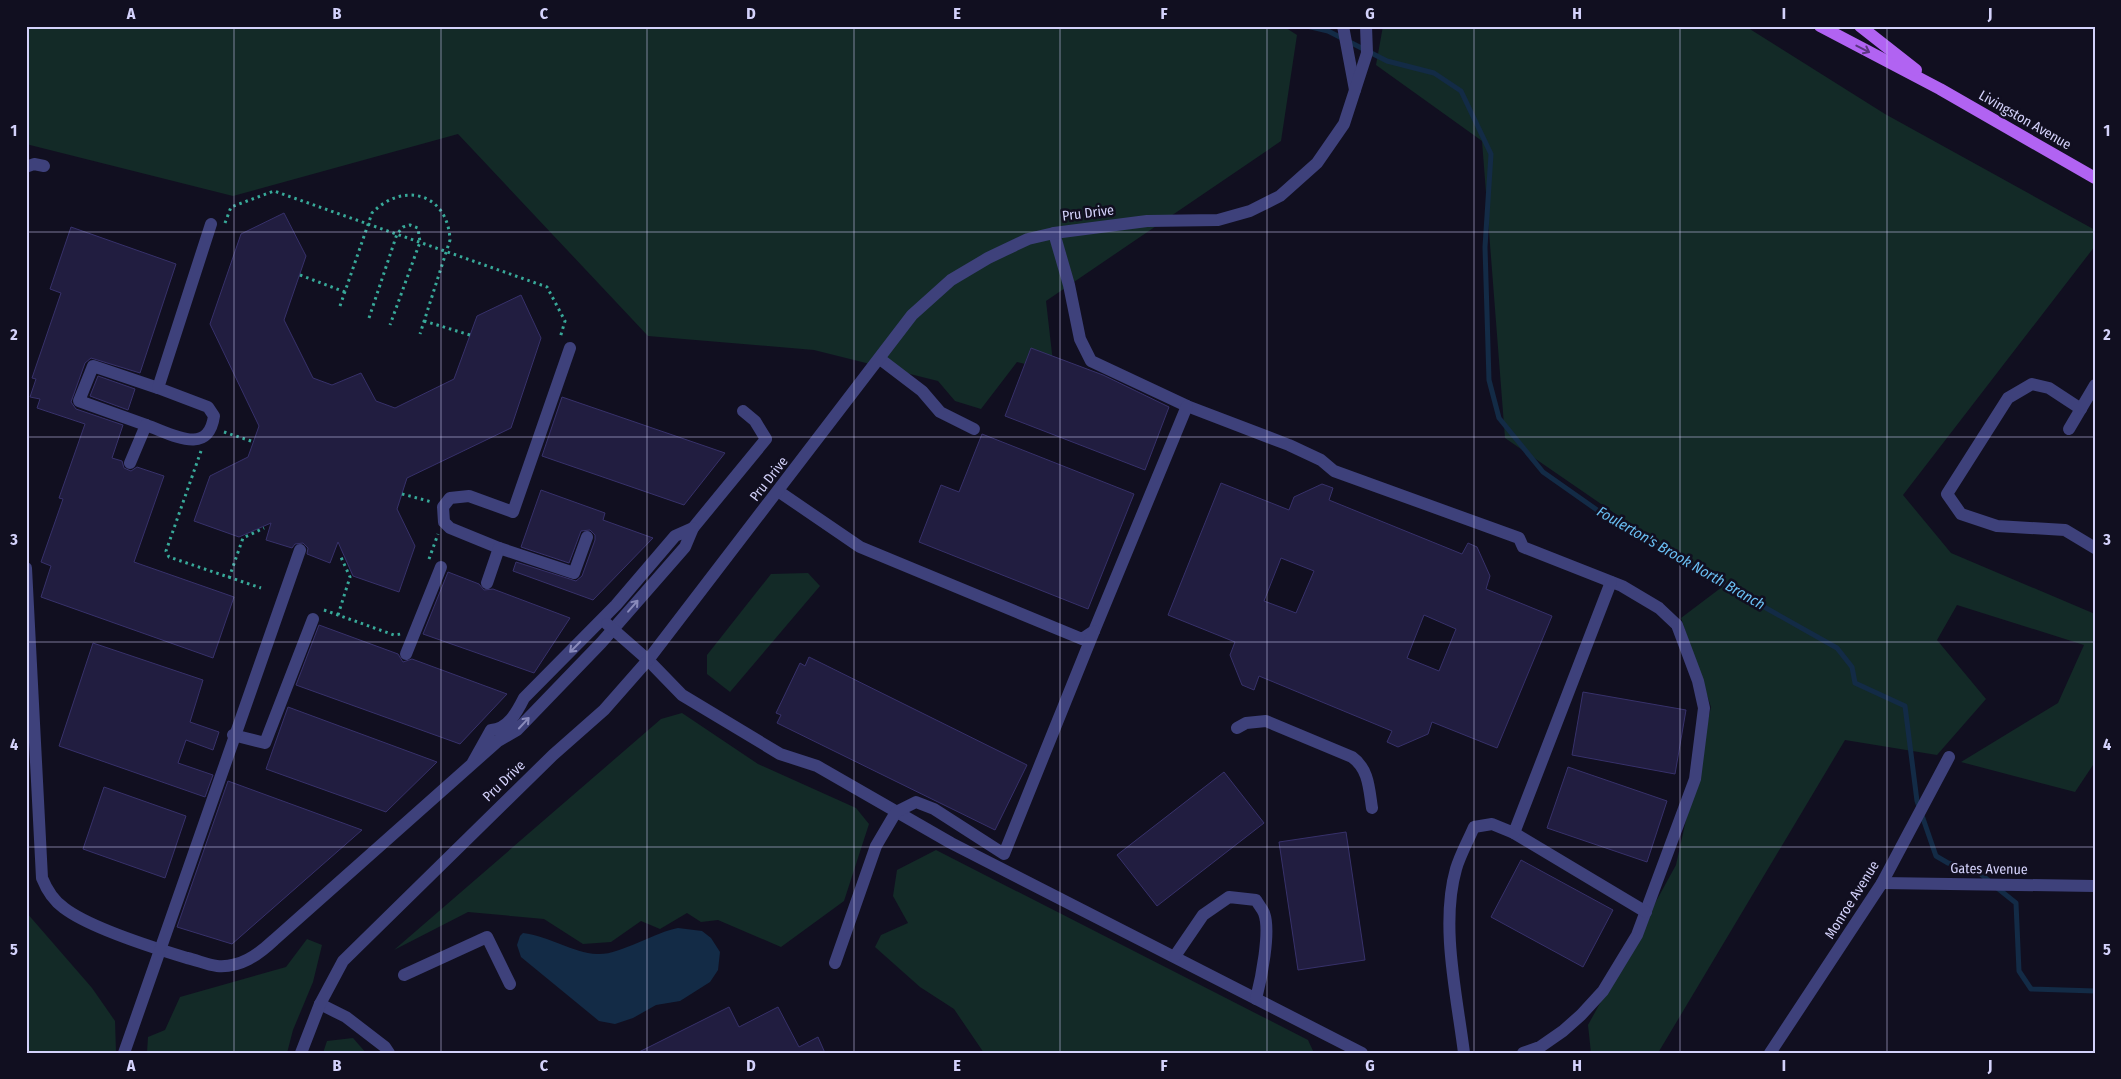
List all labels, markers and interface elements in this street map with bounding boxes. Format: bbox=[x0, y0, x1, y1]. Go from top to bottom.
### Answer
text: A bbox=[126, 4, 136, 23]
text: B bbox=[333, 4, 342, 23]
text: C bbox=[540, 4, 549, 23]
text: D bbox=[746, 4, 756, 23]
text: E bbox=[953, 4, 961, 23]
text: F bbox=[1160, 4, 1168, 23]
text: G bbox=[1365, 4, 1375, 23]
text: H bbox=[1572, 4, 1582, 23]
text: I bbox=[1782, 4, 1786, 23]
text: J bbox=[1987, 4, 1992, 23]
one-way arrow bbox=[1855, 45, 1870, 54]
street label: Livingston Avenue bbox=[1976, 87, 2074, 153]
text: 1 bbox=[11, 121, 17, 140]
text: 1 bbox=[2104, 121, 2110, 140]
street label: Pru Drive bbox=[1061, 201, 1115, 225]
text: 2 bbox=[9, 325, 18, 344]
text: 2 bbox=[2102, 325, 2111, 344]
street label: Pru Drive bbox=[746, 453, 792, 505]
water label: Foulerton's Brook North Branch bbox=[1594, 502, 1768, 614]
text: 3 bbox=[9, 530, 18, 549]
text: 3 bbox=[2102, 530, 2111, 549]
one-way arrow bbox=[627, 600, 639, 613]
one-way arrow bbox=[569, 641, 581, 653]
one-way arrow bbox=[518, 717, 530, 730]
text: 4 bbox=[10, 735, 18, 754]
text: 4 bbox=[2103, 735, 2111, 754]
street label: Pru Drive bbox=[479, 757, 529, 805]
street label: Monroe Avenue bbox=[1821, 858, 1883, 942]
street label: Gates Avenue bbox=[1950, 860, 2028, 878]
text: 5 bbox=[10, 940, 18, 959]
text: 5 bbox=[2103, 940, 2111, 959]
text: A bbox=[126, 1056, 136, 1075]
text: B bbox=[333, 1056, 342, 1075]
text: C bbox=[540, 1056, 549, 1075]
text: D bbox=[746, 1056, 756, 1075]
text: E bbox=[953, 1056, 961, 1075]
text: F bbox=[1160, 1056, 1168, 1075]
text: G bbox=[1365, 1056, 1375, 1075]
text: H bbox=[1572, 1056, 1582, 1075]
text: I bbox=[1782, 1056, 1786, 1075]
text: J bbox=[1987, 1056, 1992, 1075]

